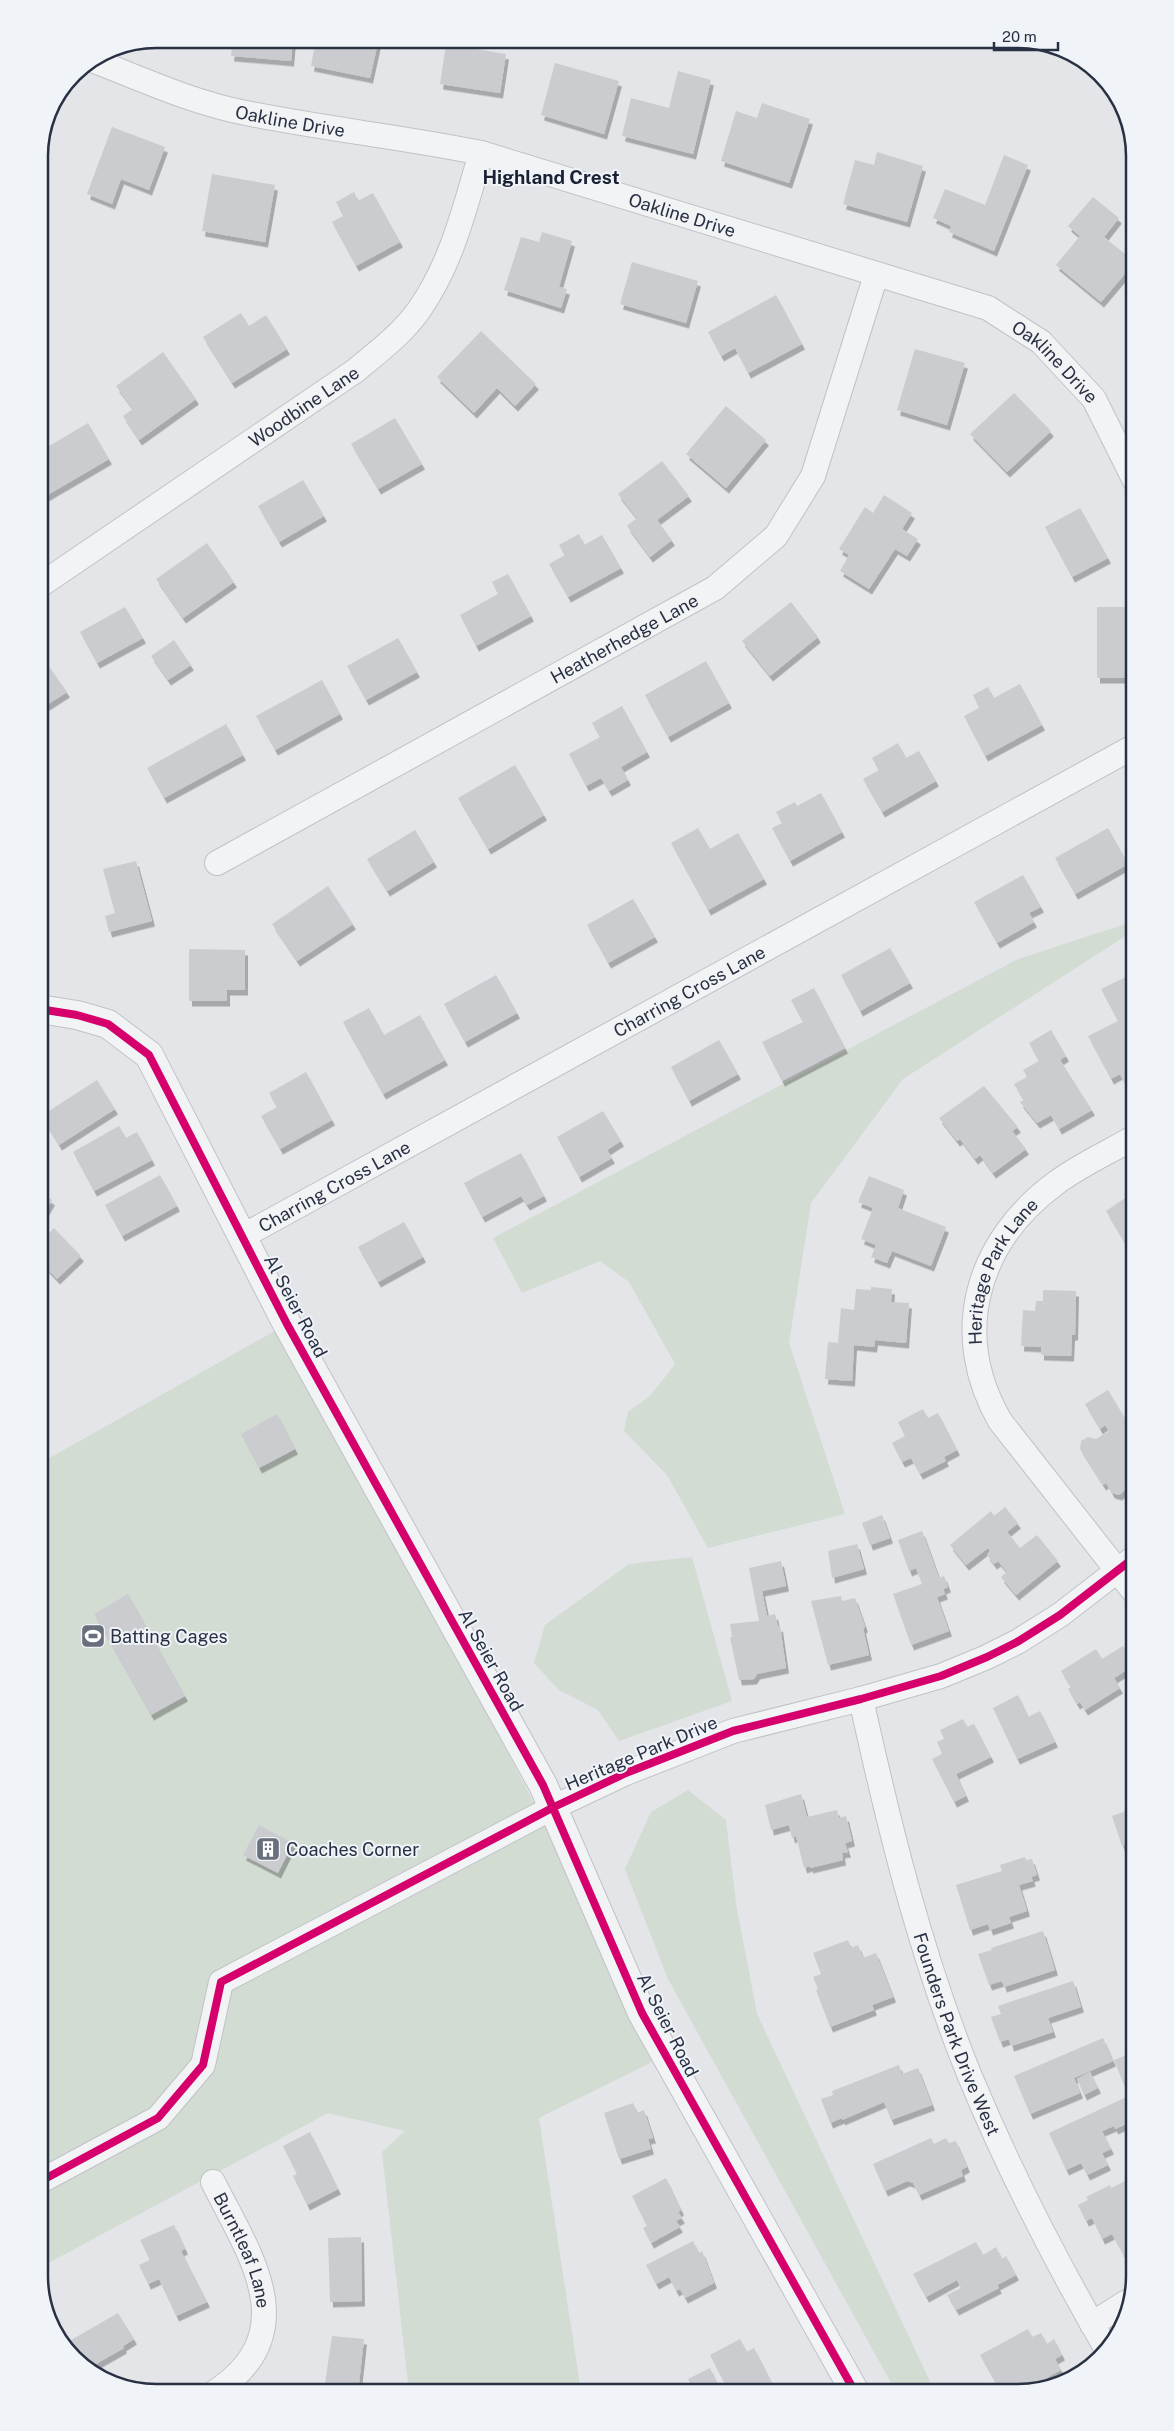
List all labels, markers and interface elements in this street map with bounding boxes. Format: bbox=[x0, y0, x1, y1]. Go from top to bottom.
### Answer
scale bar bbox=[994, 20, 1058, 52]
text: 20 m bbox=[1002, 28, 1037, 45]
street label: Oakline Drive bbox=[234, 101, 347, 141]
district label: Highland Crest bbox=[482, 166, 620, 188]
street label: Oakline Drive bbox=[626, 188, 738, 241]
street label: Oakline Drive bbox=[1008, 316, 1102, 407]
street label: Woodbine Lane bbox=[245, 361, 363, 451]
street label: Heatherhedge Lane bbox=[547, 589, 702, 687]
street label: Charring Cross Lane bbox=[610, 941, 769, 1041]
street label: Charring Cross Lane bbox=[255, 1136, 414, 1236]
street label: Heritage Park Lane bbox=[964, 1193, 1042, 1345]
street label: Al Seier Road bbox=[260, 1251, 332, 1361]
street label: Al Seier Road bbox=[454, 1605, 528, 1715]
sports icon: Batting Cages bbox=[80, 1623, 106, 1649]
place label: Batting Cages bbox=[110, 1626, 228, 1647]
street label: Heritage Park Drive bbox=[562, 1711, 720, 1795]
building icon: Coaches Corner bbox=[255, 1836, 281, 1862]
place label: Coaches Corner bbox=[286, 1839, 419, 1860]
street label: Founders Park Drive West bbox=[910, 1930, 1005, 2139]
street label: Al Seier Road bbox=[633, 1970, 703, 2080]
street label: Burntleaf Lane bbox=[210, 2189, 274, 2309]

